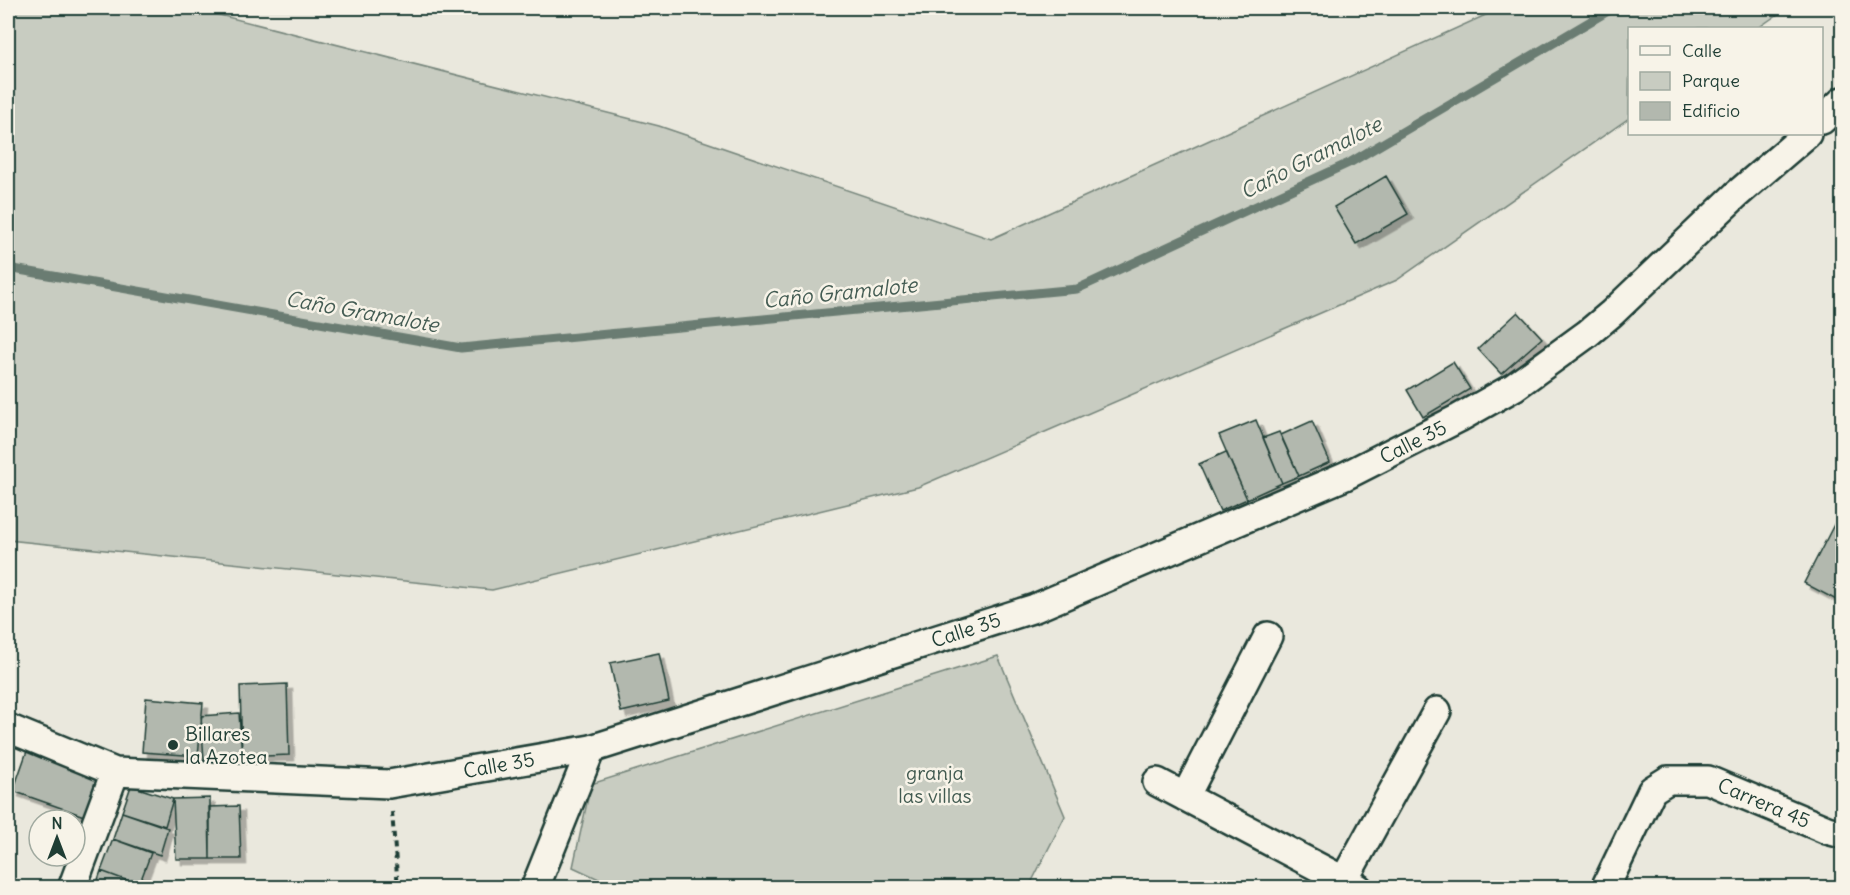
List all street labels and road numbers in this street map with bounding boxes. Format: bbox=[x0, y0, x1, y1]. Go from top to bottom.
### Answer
street label: Calle 35 bbox=[1375, 414, 1450, 469]
street label: Calle 35 bbox=[928, 607, 1004, 653]
street label: Calle 35 bbox=[461, 746, 536, 783]
street label: Carrera 45 bbox=[1714, 772, 1814, 833]

